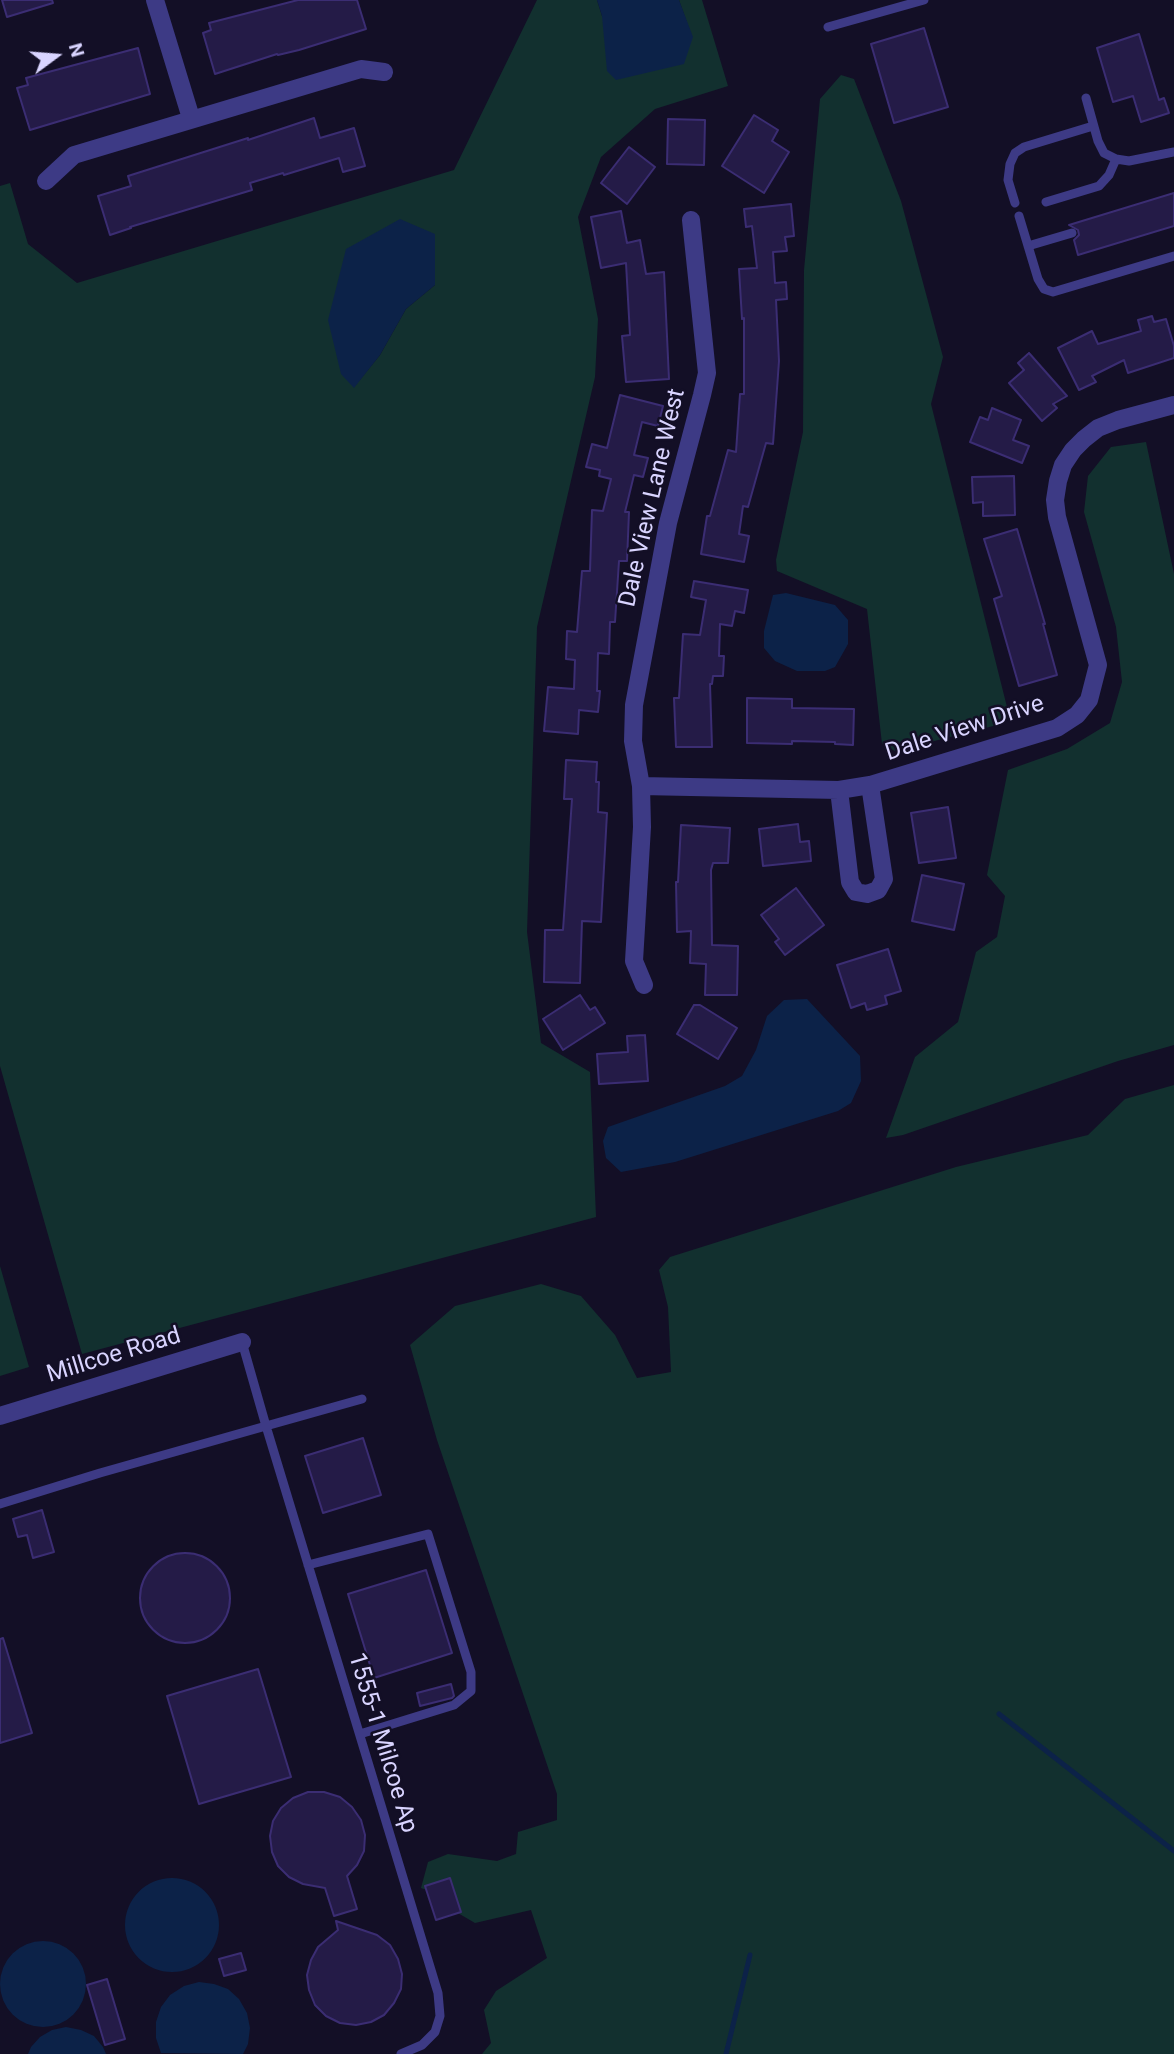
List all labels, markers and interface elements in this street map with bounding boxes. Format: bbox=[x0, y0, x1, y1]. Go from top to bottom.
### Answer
north arrow bbox=[21, 21, 91, 91]
text: N bbox=[64, 40, 90, 60]
street label: Dale View Lane West bbox=[614, 386, 692, 610]
street label: Dale View Drive bbox=[882, 690, 1048, 768]
street label: Millcoe Road bbox=[44, 1322, 184, 1390]
street label: 1555-1 Milcoe Ap bbox=[341, 1650, 423, 1836]

